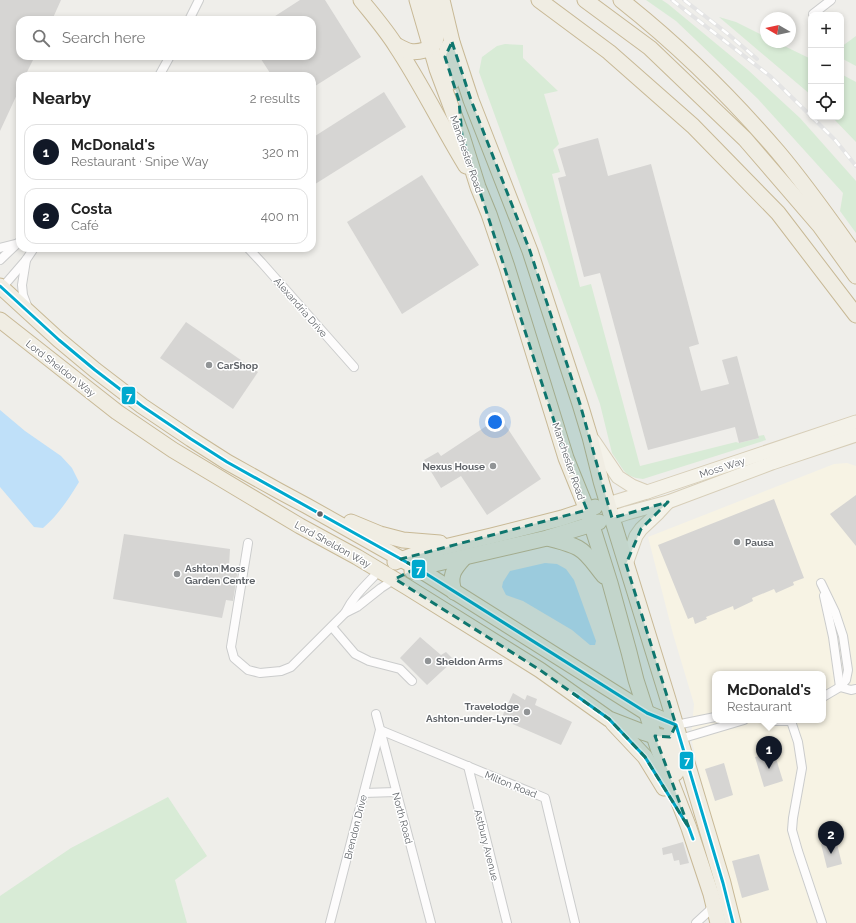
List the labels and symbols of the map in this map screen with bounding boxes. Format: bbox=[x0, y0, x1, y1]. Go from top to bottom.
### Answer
north arrow bbox=[760, 12, 796, 48]
street label: Manchester Road bbox=[448, 114, 485, 194]
street label: Alexandria Drive bbox=[272, 275, 330, 339]
street label: Lord Sheldon Way bbox=[24, 338, 98, 399]
marker: CarShop bbox=[204, 360, 214, 370]
place label: CarShop bbox=[217, 360, 259, 371]
line badge: 7 bbox=[121, 386, 136, 405]
text: 7 bbox=[126, 390, 133, 403]
your location bbox=[485, 412, 505, 432]
street label: Manchester Road bbox=[550, 421, 587, 501]
street label: Moss Way bbox=[698, 455, 747, 480]
place label: Nexus House bbox=[422, 461, 485, 472]
marker: Nexus House bbox=[488, 461, 498, 471]
unlabelled marker bbox=[315, 509, 325, 519]
street label: Lord Sheldon Way bbox=[293, 519, 373, 570]
marker: Pausa bbox=[732, 537, 742, 547]
place label: Pausa bbox=[745, 537, 774, 548]
line badge: 7 bbox=[411, 559, 426, 579]
place label: Ashton Moss Garden Centre bbox=[185, 563, 255, 586]
text: 7 bbox=[416, 563, 423, 576]
marker: Ashton Moss Garden Centre bbox=[172, 569, 182, 579]
marker: Sheldon Arms bbox=[423, 656, 433, 666]
place label: Sheldon Arms bbox=[436, 656, 503, 667]
place label: Travelodge Ashton-under-Lyne bbox=[426, 701, 519, 724]
marker: Travelodge Ashton-under-Lyne bbox=[522, 707, 532, 717]
pin: 1 bbox=[756, 736, 782, 769]
line badge: 7 bbox=[679, 751, 694, 770]
text: 7 bbox=[684, 754, 691, 767]
street label: Milton Road bbox=[483, 769, 538, 800]
street label: North Road bbox=[390, 791, 415, 845]
street label: Brendon Drive bbox=[342, 794, 369, 861]
street label: Astbury Avenue bbox=[472, 808, 501, 882]
pin: 2 bbox=[818, 821, 844, 854]

